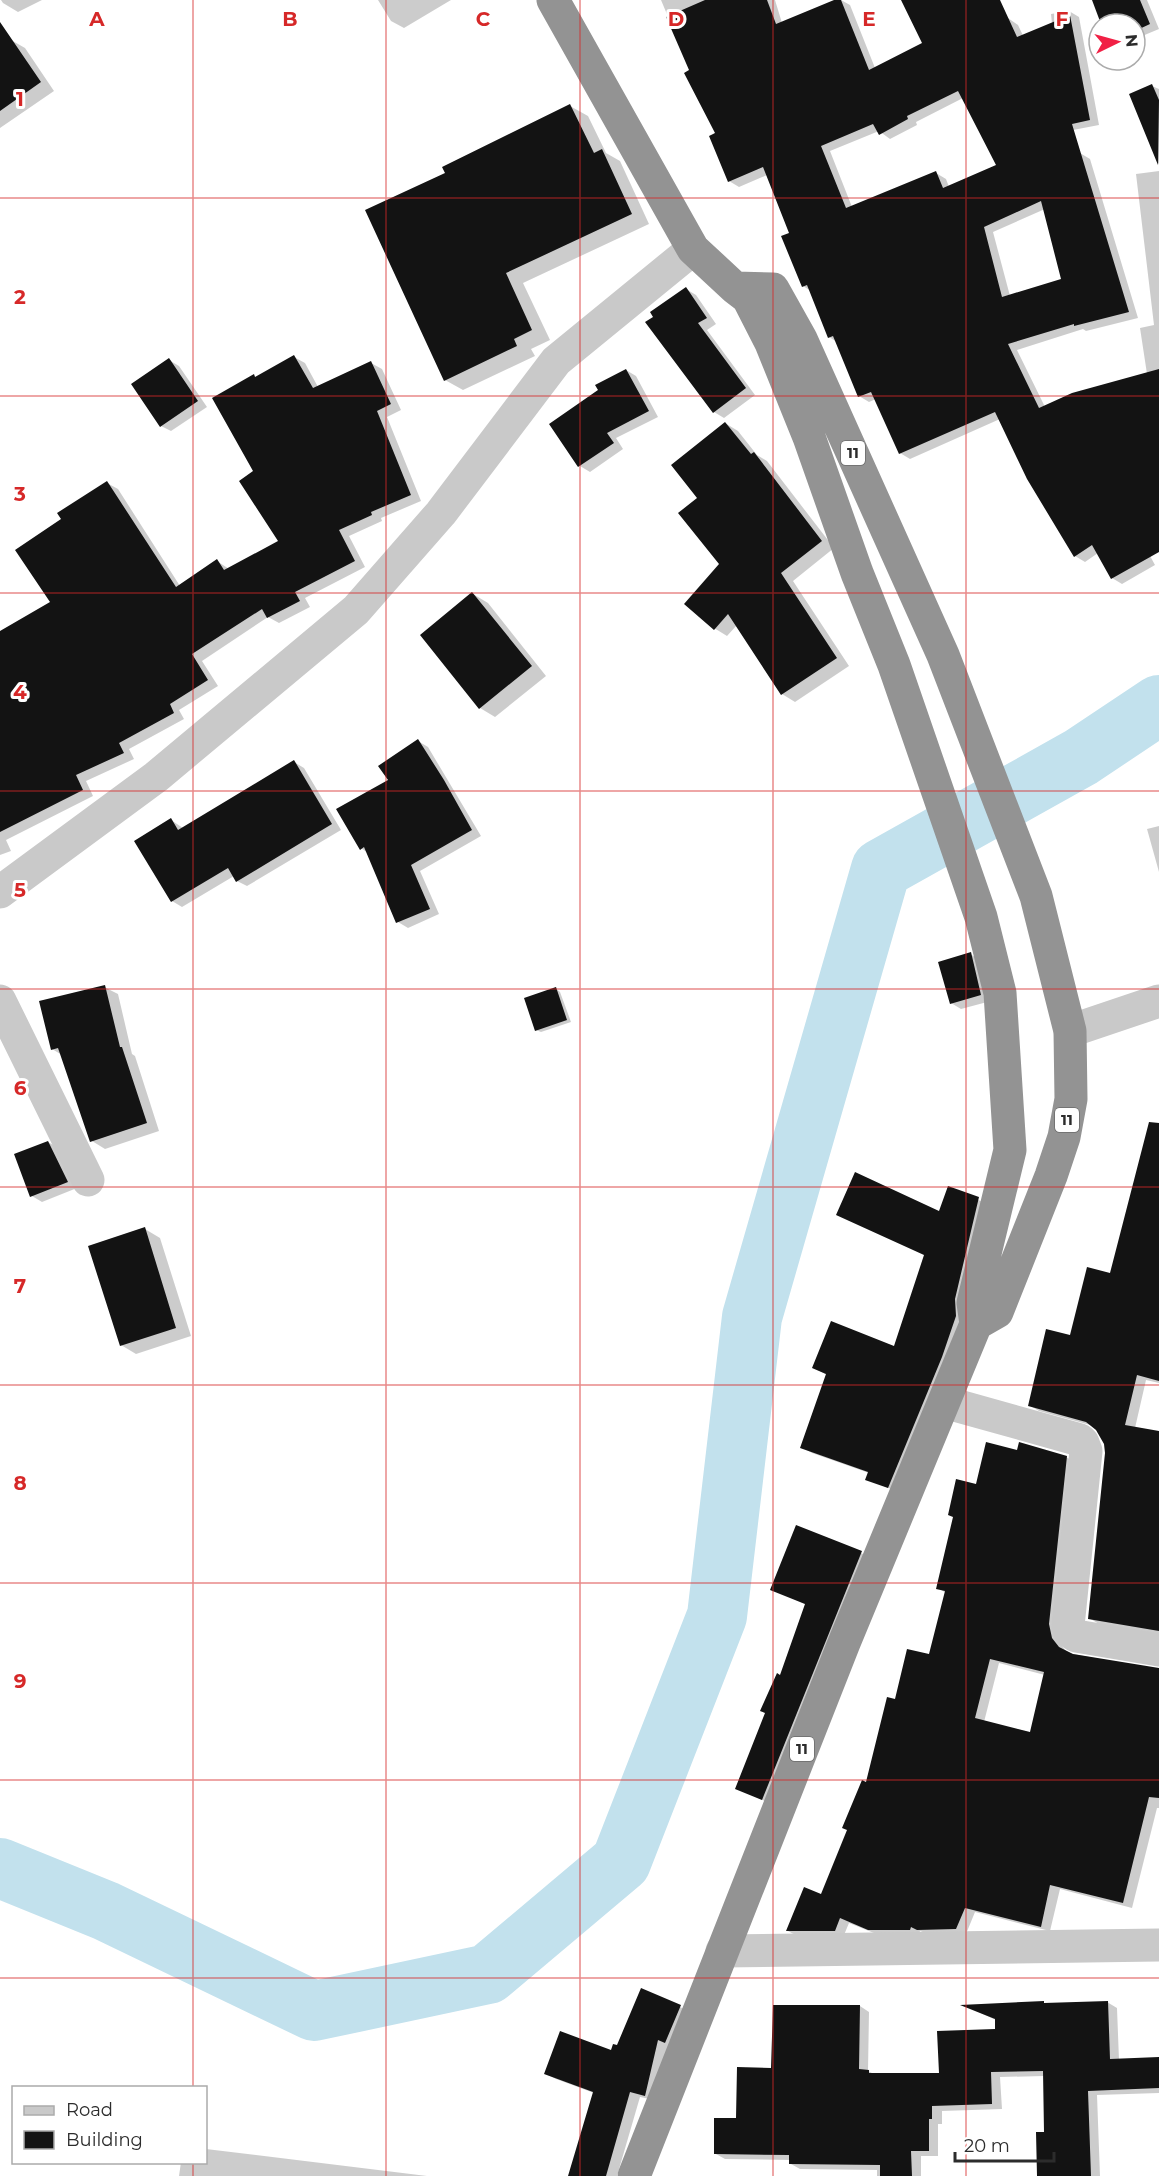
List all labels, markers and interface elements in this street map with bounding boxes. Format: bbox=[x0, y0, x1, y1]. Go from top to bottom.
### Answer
text: A bbox=[88, 7, 105, 31]
text: B bbox=[282, 7, 298, 31]
text: C bbox=[476, 7, 491, 31]
text: D bbox=[668, 7, 684, 31]
text: E bbox=[862, 7, 876, 31]
text: F bbox=[1056, 7, 1069, 31]
north arrow bbox=[1087, 12, 1147, 72]
text: N bbox=[1121, 33, 1141, 48]
text: 1 bbox=[16, 87, 24, 111]
text: 2 bbox=[14, 285, 26, 309]
road number: 11 bbox=[841, 441, 865, 465]
text: 3 bbox=[13, 482, 26, 506]
text: 4 bbox=[13, 680, 27, 704]
text: 5 bbox=[14, 878, 26, 902]
text: 6 bbox=[14, 1076, 27, 1100]
road number: 11 bbox=[1055, 1108, 1079, 1132]
text: 7 bbox=[14, 1274, 26, 1298]
text: 8 bbox=[13, 1471, 27, 1495]
text: 9 bbox=[14, 1669, 26, 1693]
road number: 11 bbox=[790, 1737, 814, 1761]
legend bbox=[12, 2086, 207, 2164]
text: Road bbox=[66, 2099, 113, 2121]
scale bar bbox=[955, 2125, 1054, 2163]
text: Building bbox=[66, 2129, 143, 2151]
text: 20 m bbox=[964, 2135, 1010, 2157]

